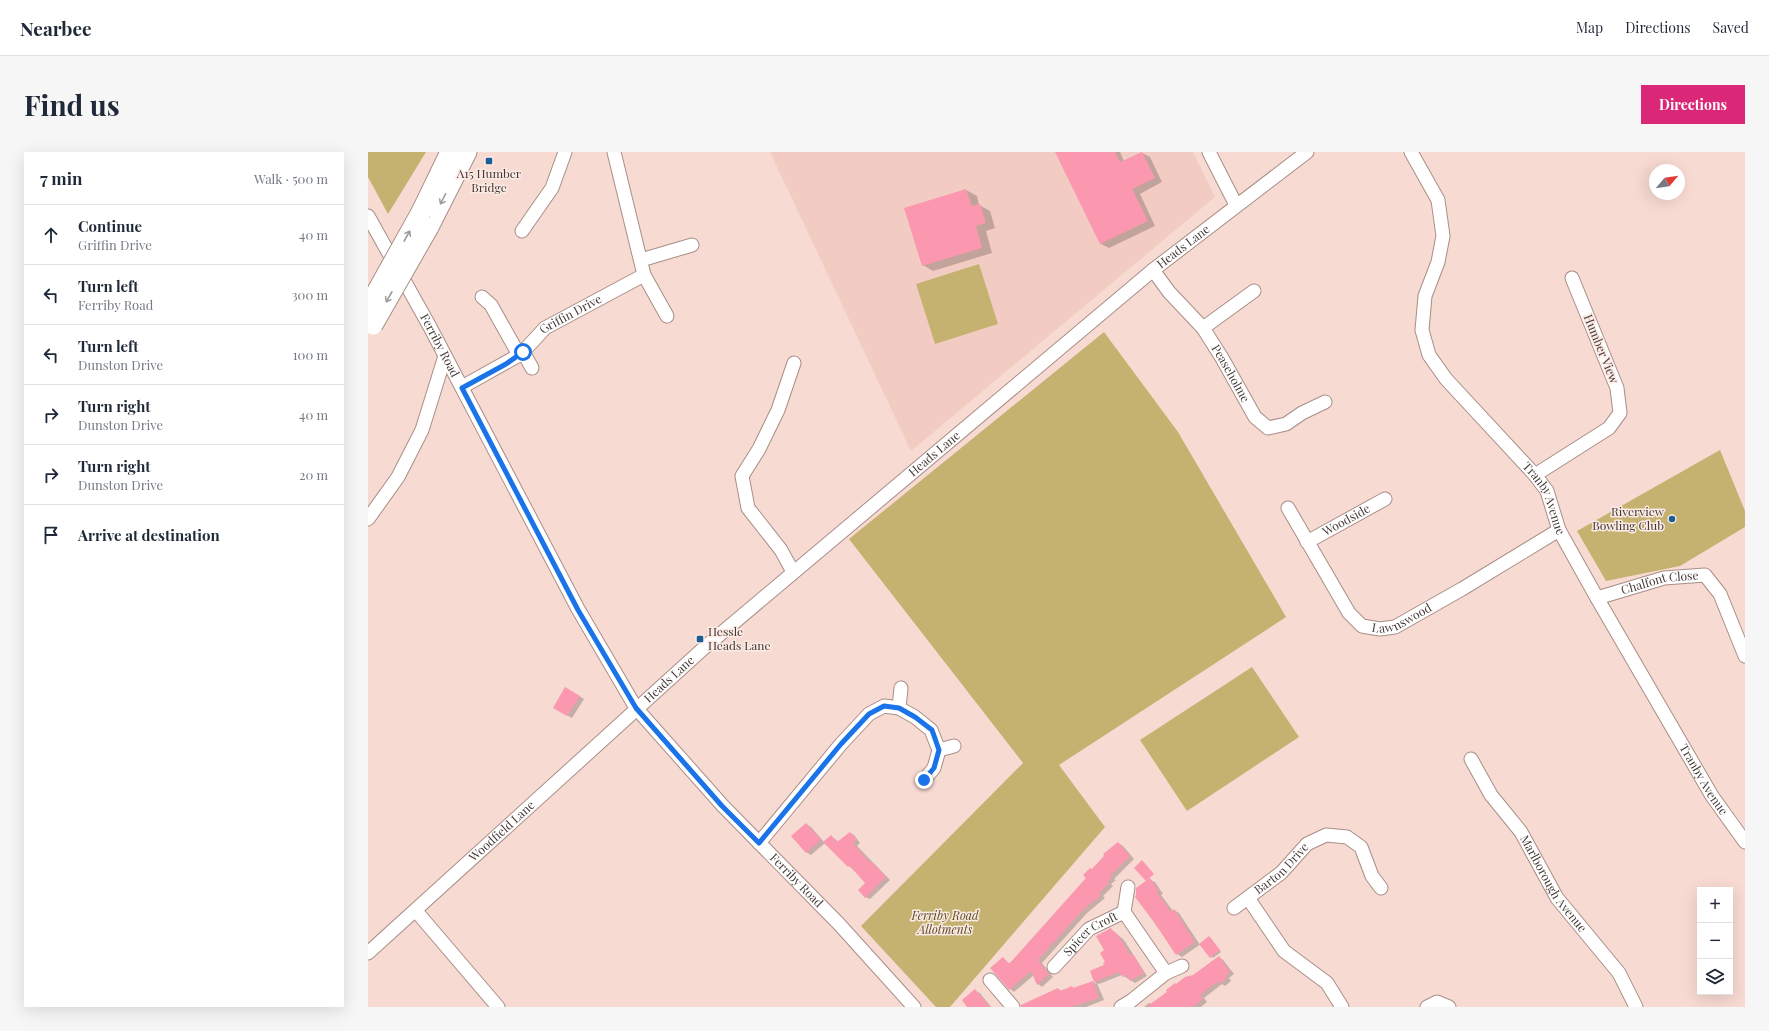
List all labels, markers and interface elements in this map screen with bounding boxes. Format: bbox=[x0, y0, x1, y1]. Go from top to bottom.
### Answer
text: Nearbee bbox=[20, 15, 92, 41]
text: Map bbox=[1576, 18, 1603, 37]
text: Directions bbox=[1625, 18, 1691, 37]
text: Saved bbox=[1713, 18, 1749, 37]
button: Directions bbox=[1641, 85, 1745, 124]
text: Find us bbox=[24, 86, 120, 123]
marker: A15 Humber Bridge bbox=[484, 156, 494, 166]
north arrow bbox=[1649, 164, 1685, 200]
place label: A15 Humber Bridge bbox=[456, 165, 522, 195]
text: 7 min bbox=[40, 167, 83, 189]
text: Walk · 500 m bbox=[254, 170, 328, 187]
one-way arrow bbox=[439, 193, 446, 205]
text: Continue bbox=[78, 216, 142, 236]
street label: Heads Lane bbox=[1153, 221, 1212, 271]
icon: ahead bbox=[40, 224, 62, 246]
text: 40 m bbox=[299, 226, 328, 243]
one-way arrow bbox=[404, 231, 412, 243]
text: Griffin Drive bbox=[78, 236, 152, 253]
text: Turn left bbox=[78, 276, 139, 296]
icon: left bbox=[40, 284, 62, 306]
text: 300 m bbox=[292, 286, 328, 303]
street label: Griffin Drive bbox=[535, 290, 604, 336]
one-way arrow bbox=[384, 291, 392, 303]
text: Ferriby Road bbox=[78, 296, 153, 313]
street label: Ferriby Road bbox=[417, 310, 464, 380]
street label: Humber View bbox=[1581, 312, 1623, 386]
text: Turn left bbox=[78, 336, 139, 356]
street label: Peaseholme bbox=[1208, 341, 1254, 405]
route start bbox=[514, 343, 532, 361]
icon: left bbox=[40, 344, 62, 366]
text: 100 m bbox=[293, 346, 328, 363]
text: Dunston Drive bbox=[78, 356, 163, 373]
text: Turn right bbox=[78, 396, 151, 416]
icon: right bbox=[40, 404, 62, 426]
text: 40 m bbox=[299, 406, 328, 423]
text: Dunston Drive bbox=[78, 416, 163, 433]
street label: Heads Lane bbox=[905, 427, 963, 479]
text: Turn right bbox=[78, 456, 151, 476]
street label: Tranby Avenue bbox=[1520, 458, 1569, 538]
icon: right bbox=[40, 464, 62, 486]
text: 20 m bbox=[299, 466, 328, 483]
text: Dunston Drive bbox=[78, 476, 163, 493]
street label: Woodside bbox=[1318, 500, 1373, 539]
place label: Riverview Bowling Club bbox=[1592, 503, 1665, 533]
marker: Riverview Bowling Club bbox=[1667, 514, 1677, 524]
icon: arrive bbox=[40, 524, 62, 546]
text: Arrive at destination bbox=[78, 525, 220, 545]
street label: Chalfont Close bbox=[1619, 567, 1699, 597]
street label: Lawnswood bbox=[1371, 599, 1434, 636]
place label: Hessle Heads Lane bbox=[708, 623, 771, 653]
marker: Hessle Heads Lane bbox=[695, 634, 705, 644]
street label: Heads Lane bbox=[640, 652, 697, 706]
street label: Tranby Avenue bbox=[1676, 741, 1732, 818]
route end bbox=[915, 771, 933, 789]
street label: Woodfield Lane bbox=[464, 797, 538, 865]
street label: Marlborough Avenue bbox=[1517, 832, 1591, 935]
street label: Barton Drive bbox=[1251, 839, 1312, 897]
street label: Ferriby Road bbox=[767, 849, 827, 910]
map controls bbox=[1697, 887, 1733, 995]
button: + bbox=[1697, 887, 1733, 923]
park label: Ferriby Road Allotments bbox=[910, 907, 979, 937]
street label: Spicer Croft bbox=[1059, 907, 1121, 959]
button: − bbox=[1697, 923, 1733, 959]
button: layers bbox=[1697, 959, 1733, 995]

